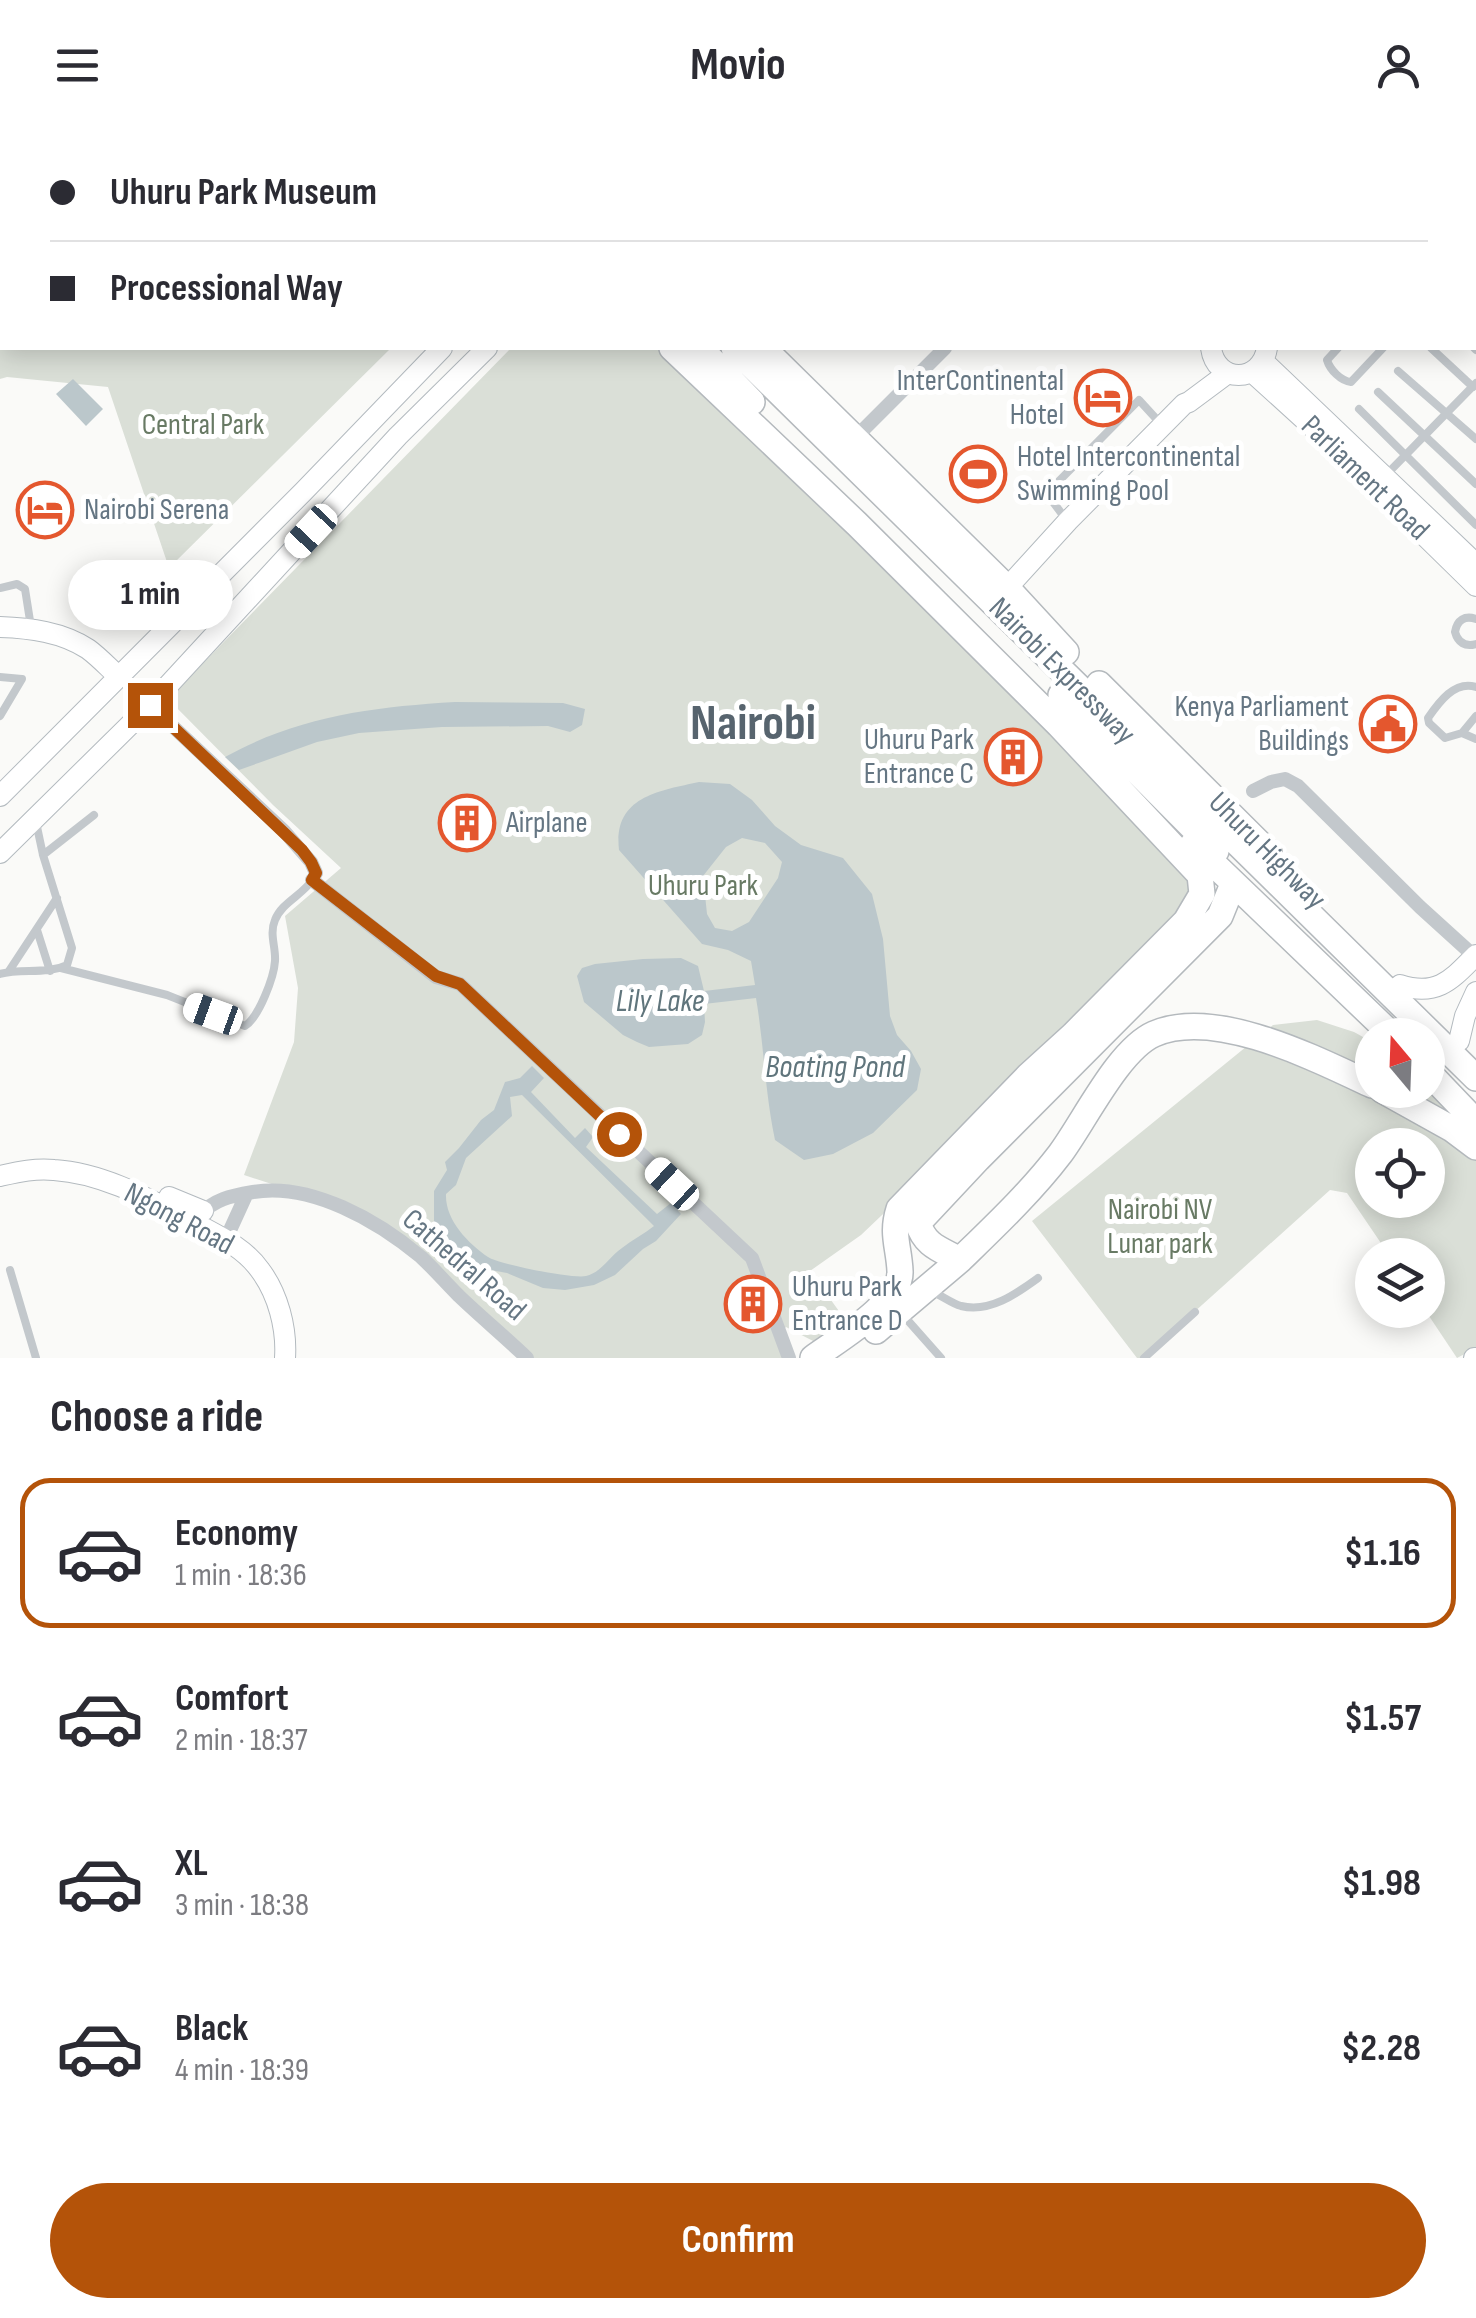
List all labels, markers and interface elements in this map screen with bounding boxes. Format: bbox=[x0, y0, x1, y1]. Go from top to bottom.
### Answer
icon: menu bbox=[50, 38, 105, 93]
text: Movio bbox=[690, 38, 786, 93]
icon: person bbox=[1371, 38, 1426, 93]
text: Uhuru Park Museum bbox=[110, 170, 377, 215]
text: Processional Way bbox=[110, 266, 343, 311]
place label: InterContinental Hotel bbox=[897, 363, 1064, 433]
hotel icon: InterContinental Hotel bbox=[1073, 368, 1133, 428]
park label: Central Park bbox=[142, 407, 265, 443]
street label: Parliament Road bbox=[1293, 408, 1437, 548]
place label: Hotel Intercontinental Swimming Pool bbox=[1017, 439, 1240, 509]
sports icon: Hotel Intercontinental Swimming Pool bbox=[948, 444, 1008, 504]
hotel icon: Nairobi Serena bbox=[15, 480, 75, 540]
place label: Nairobi Serena bbox=[84, 492, 229, 528]
car bbox=[280, 499, 342, 563]
callout: 1 min bbox=[68, 560, 232, 630]
text: 1 min bbox=[121, 575, 180, 614]
street label: Nairobi Expressway bbox=[981, 590, 1143, 752]
route end bbox=[128, 683, 173, 728]
place label: Kenya Parliament Buildings bbox=[1174, 689, 1349, 759]
district label: Nairobi bbox=[690, 694, 816, 754]
public building icon: Kenya Parliament Buildings bbox=[1358, 694, 1418, 754]
place label: Uhuru Park Entrance C bbox=[864, 722, 975, 792]
building icon: Uhuru Park Entrance C bbox=[983, 727, 1043, 787]
street label: Uhuru Highway bbox=[1201, 785, 1333, 917]
building icon: Airplane bbox=[437, 793, 497, 853]
place label: Airplane bbox=[505, 805, 587, 841]
park label: Uhuru Park bbox=[648, 868, 759, 904]
water label: Lily Lake bbox=[616, 982, 704, 1021]
car bbox=[180, 990, 246, 1038]
north arrow bbox=[1355, 1018, 1445, 1108]
map controls bbox=[1355, 1018, 1445, 1328]
water label: Boating Pond bbox=[765, 1048, 906, 1087]
route start bbox=[597, 1112, 642, 1157]
button: locate bbox=[1355, 1128, 1445, 1218]
car bbox=[640, 1153, 704, 1215]
street label: Ngong Road bbox=[118, 1175, 240, 1263]
park label: Nairobi NV Lunar park bbox=[1107, 1192, 1213, 1262]
street label: Cathedral Road bbox=[395, 1201, 533, 1329]
button: layers bbox=[1355, 1238, 1445, 1328]
place label: Uhuru Park Entrance D bbox=[792, 1269, 903, 1339]
building icon: Uhuru Park Entrance D bbox=[723, 1274, 783, 1334]
text: Choose a ride bbox=[50, 1390, 263, 1445]
icon: car bbox=[55, 1508, 145, 1598]
text: Economy bbox=[175, 1511, 298, 1556]
text: $1.16 bbox=[1344, 1531, 1421, 1576]
text: 1 min · 18:36 bbox=[175, 1556, 307, 1595]
icon: car bbox=[55, 1673, 145, 1763]
text: Comfort bbox=[175, 1676, 289, 1721]
text: $1.57 bbox=[1344, 1696, 1421, 1741]
text: 2 min · 18:37 bbox=[175, 1721, 307, 1760]
icon: car bbox=[55, 1838, 145, 1928]
text: XL bbox=[175, 1841, 208, 1886]
text: $1.98 bbox=[1342, 1861, 1421, 1906]
text: 3 min · 18:38 bbox=[175, 1886, 309, 1925]
icon: car bbox=[55, 2003, 145, 2093]
text: Black bbox=[175, 2006, 248, 2051]
text: $2.28 bbox=[1341, 2026, 1421, 2071]
text: 4 min · 18:39 bbox=[175, 2051, 309, 2090]
button: Confirm bbox=[50, 2183, 1426, 2298]

